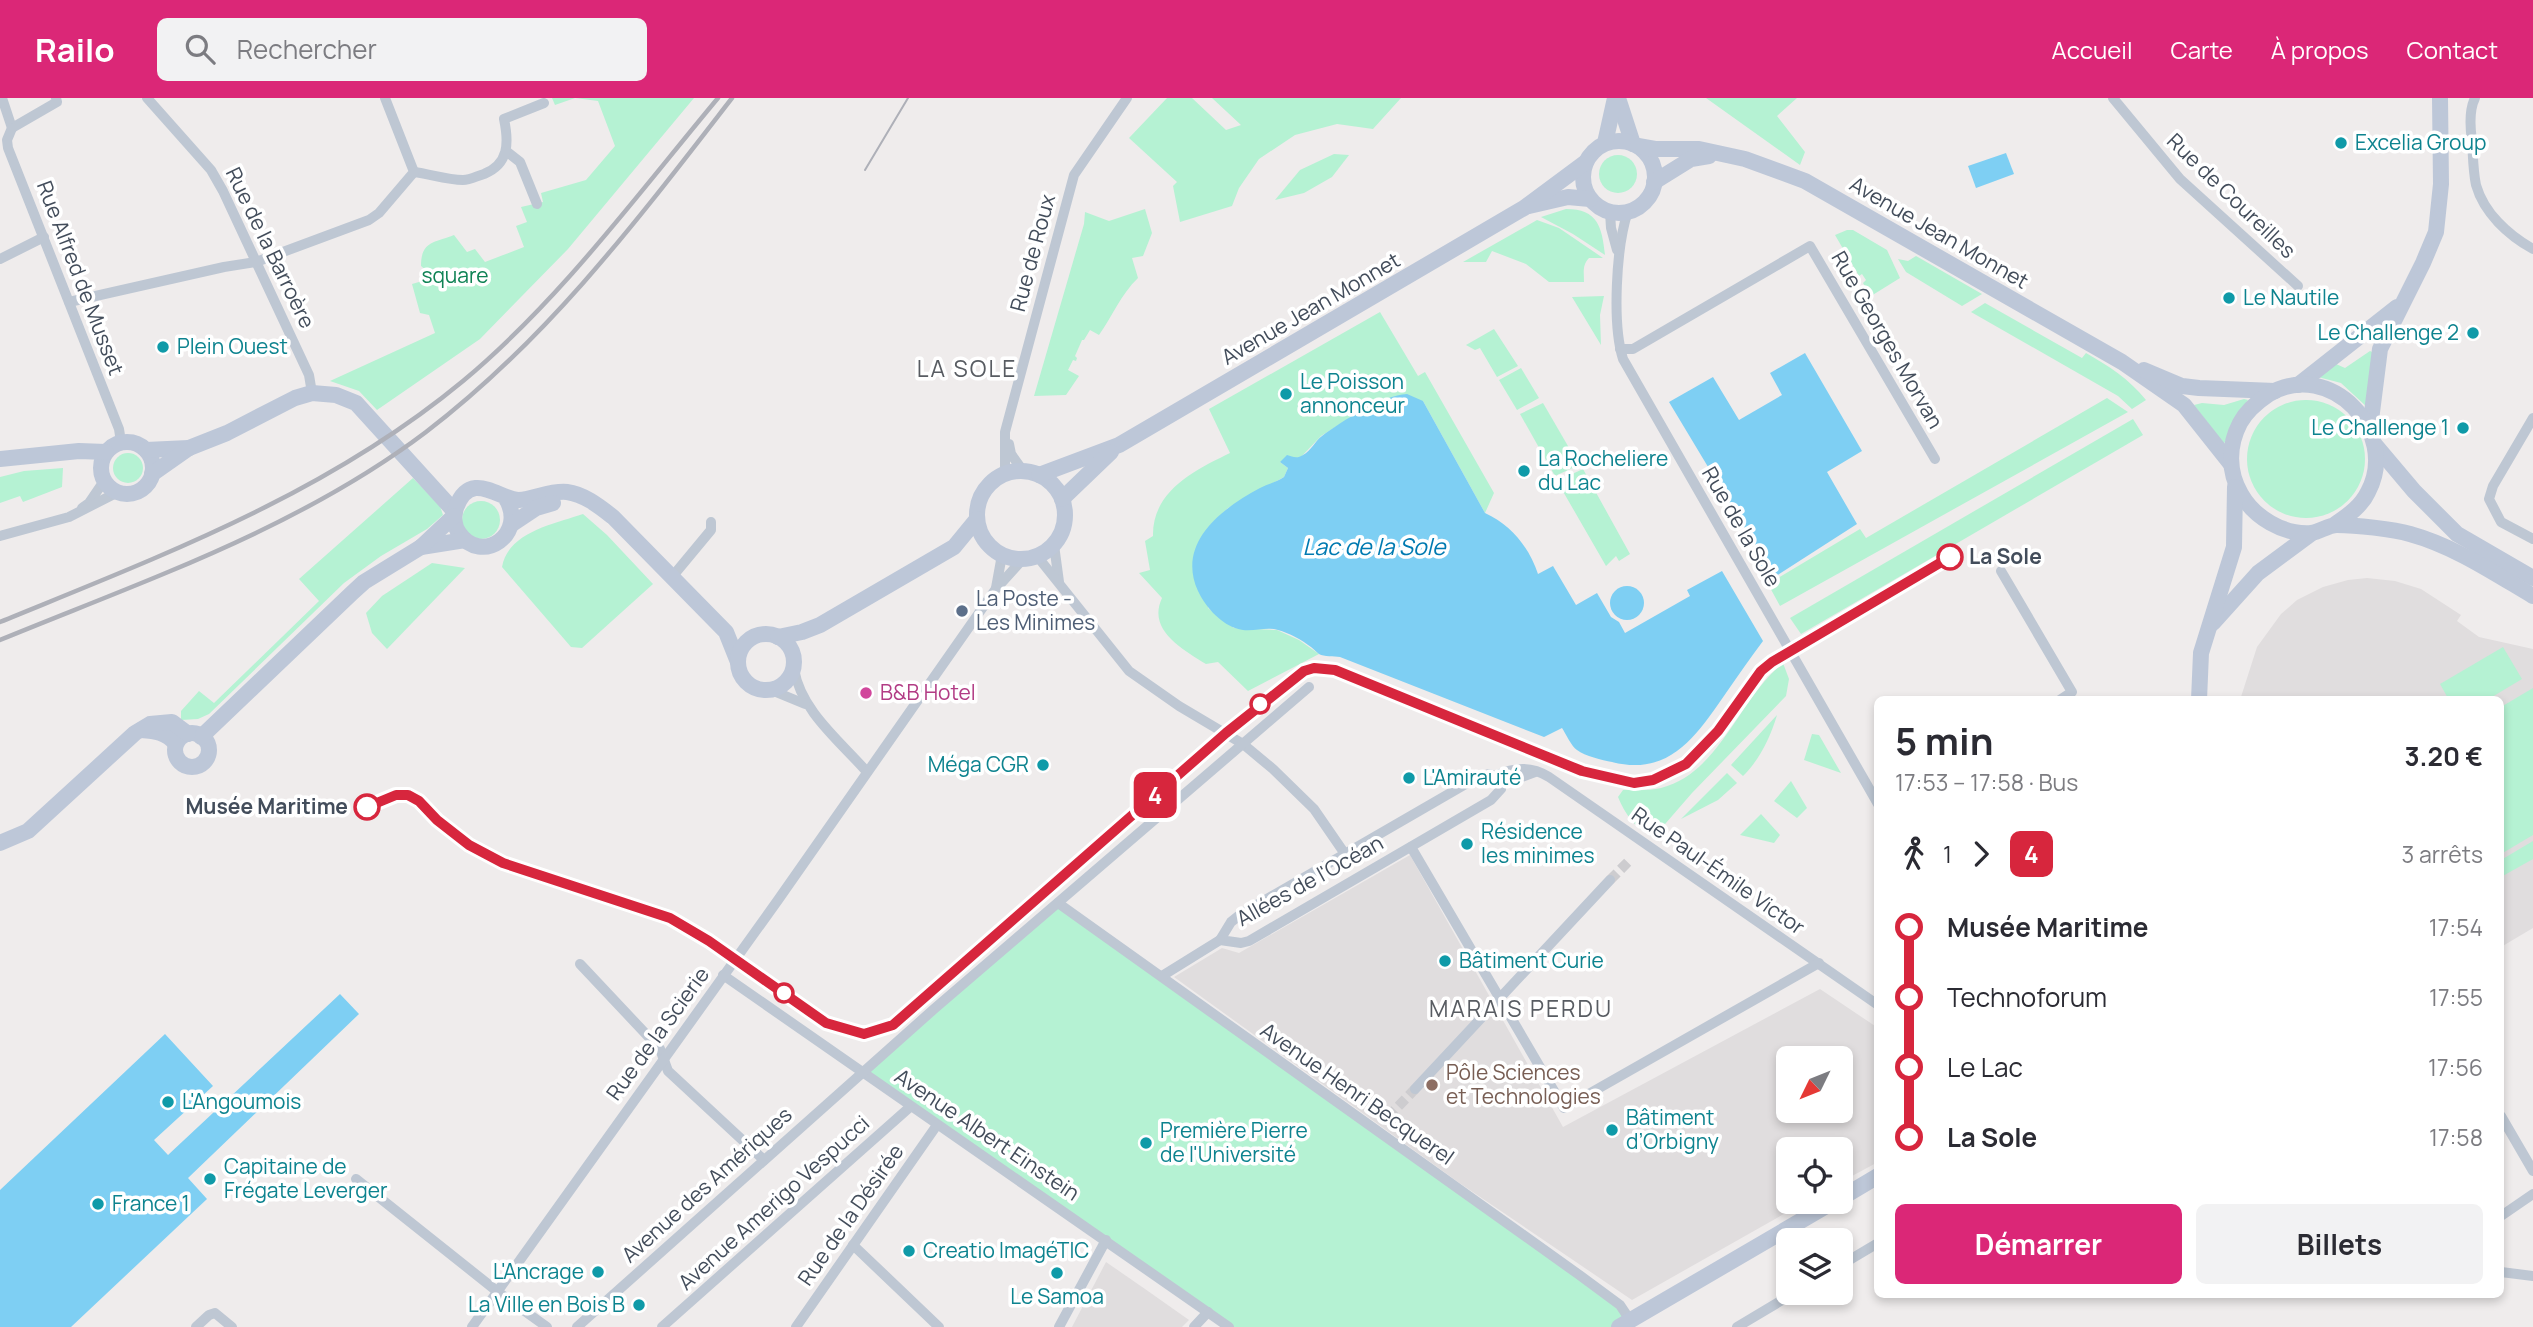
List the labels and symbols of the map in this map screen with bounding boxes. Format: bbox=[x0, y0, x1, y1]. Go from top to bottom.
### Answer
street label: Rue de Coureilles bbox=[2161, 127, 2302, 264]
place label: Excelia Group bbox=[2355, 128, 2486, 156]
marker: Excelia Group bbox=[2333, 135, 2349, 151]
street label: Rue de la Barroère bbox=[220, 162, 322, 333]
street label: Avenue Jean Monnet bbox=[1845, 170, 2034, 295]
street label: Rue Alfred de Musset bbox=[31, 177, 131, 379]
street label: Rue de Roux bbox=[1003, 191, 1061, 314]
street label: Avenue Jean Monnet bbox=[1216, 246, 1405, 371]
street label: Rue Georges Morvan bbox=[1826, 246, 1950, 433]
park label: square bbox=[421, 261, 489, 289]
place label: Le Nautile bbox=[2243, 283, 2339, 311]
marker: Le Nautile bbox=[2221, 290, 2237, 306]
place label: Le Challenge 2 bbox=[2318, 318, 2459, 346]
marker: Le Challenge 2 bbox=[2465, 325, 2481, 341]
place label: Plein Ouest bbox=[177, 332, 288, 360]
marker: Plein Ouest bbox=[155, 339, 171, 355]
district label: LA SOLE bbox=[917, 352, 1017, 384]
place label: Le Poisson annonceur bbox=[1300, 367, 1405, 419]
marker: Le Poisson annonceur bbox=[1278, 386, 1294, 402]
place label: Le Challenge 1 bbox=[2311, 413, 2449, 441]
marker: Le Challenge 1 bbox=[2455, 420, 2471, 436]
place label: La Rocheliere du Lac bbox=[1538, 444, 1668, 496]
street label: Rue de la Sole bbox=[1696, 461, 1788, 592]
marker: La Rocheliere du Lac bbox=[1516, 463, 1532, 479]
water label: Lac de la Sole bbox=[1303, 530, 1447, 562]
place label: La Sole bbox=[1969, 542, 2042, 570]
marker: La Sole bbox=[1937, 544, 1963, 570]
place label: La Poste - Les Minimes bbox=[976, 584, 1095, 636]
marker: La Poste - Les Minimes bbox=[954, 603, 970, 619]
place label: B&B Hotel bbox=[880, 678, 976, 706]
marker: B&B Hotel bbox=[858, 685, 874, 701]
unlabelled marker bbox=[1250, 694, 1270, 714]
place label: Méga CGR bbox=[928, 750, 1029, 778]
marker: Méga CGR bbox=[1035, 757, 1051, 773]
place label: L'Amirauté bbox=[1423, 763, 1521, 791]
marker: L'Amirauté bbox=[1401, 770, 1417, 786]
line badge: 4 bbox=[1132, 772, 1178, 818]
place label: Musée Maritime bbox=[185, 792, 348, 820]
marker: Musée Maritime bbox=[354, 794, 380, 820]
street label: Rue Paul-Émile Victor bbox=[1627, 800, 1811, 941]
place label: Résidence les minimes bbox=[1481, 817, 1595, 869]
street label: Allées de l'Océan bbox=[1231, 828, 1388, 932]
marker: Résidence les minimes bbox=[1459, 836, 1475, 852]
place label: Bâtiment Curie bbox=[1459, 946, 1604, 974]
marker: Bâtiment Curie bbox=[1437, 953, 1453, 969]
street label: Rue de la Scierie bbox=[599, 961, 715, 1106]
unlabelled marker bbox=[774, 983, 794, 1003]
district label: MARAIS PERDU bbox=[1429, 992, 1613, 1024]
street label: Avenue Henri Becquerel bbox=[1255, 1016, 1460, 1171]
north arrow bbox=[1776, 1046, 1853, 1124]
place label: Pôle Sciences et Technologies bbox=[1446, 1058, 1601, 1110]
street label: Avenue Albert Einstein bbox=[890, 1062, 1085, 1207]
marker: Pôle Sciences et Technologies bbox=[1424, 1077, 1440, 1093]
place label: L'Angoumois bbox=[182, 1087, 301, 1115]
marker: L'Angoumois bbox=[160, 1094, 176, 1110]
street label: Avenue des Amériques bbox=[615, 1100, 797, 1268]
place label: Bâtiment d’Orbigny bbox=[1626, 1103, 1719, 1155]
street label: Avenue Amerigo Vespucci bbox=[672, 1109, 875, 1296]
place label: Première Pierre de l'Université bbox=[1160, 1116, 1308, 1168]
marker: Bâtiment d’Orbigny bbox=[1604, 1122, 1620, 1138]
marker: Première Pierre de l'Université bbox=[1138, 1135, 1154, 1151]
street label: Rue de la Désirée bbox=[791, 1138, 909, 1291]
place label: Capitaine de Frégate Leverger bbox=[224, 1152, 388, 1204]
marker: Capitaine de Frégate Leverger bbox=[202, 1171, 218, 1187]
place label: France 1 bbox=[112, 1189, 190, 1217]
marker: France 1 bbox=[90, 1196, 106, 1212]
place label: Creatio ImagéTIC bbox=[923, 1236, 1089, 1264]
marker: Creatio ImagéTIC bbox=[901, 1243, 917, 1259]
place label: L'Ancrage bbox=[493, 1257, 584, 1285]
marker: L'Ancrage bbox=[590, 1264, 606, 1280]
marker: Le Samoa bbox=[1049, 1265, 1065, 1281]
place label: Le Samoa bbox=[1010, 1282, 1104, 1310]
place label: La Ville en Bois B bbox=[468, 1290, 625, 1318]
marker: La Ville en Bois B bbox=[631, 1297, 647, 1313]

